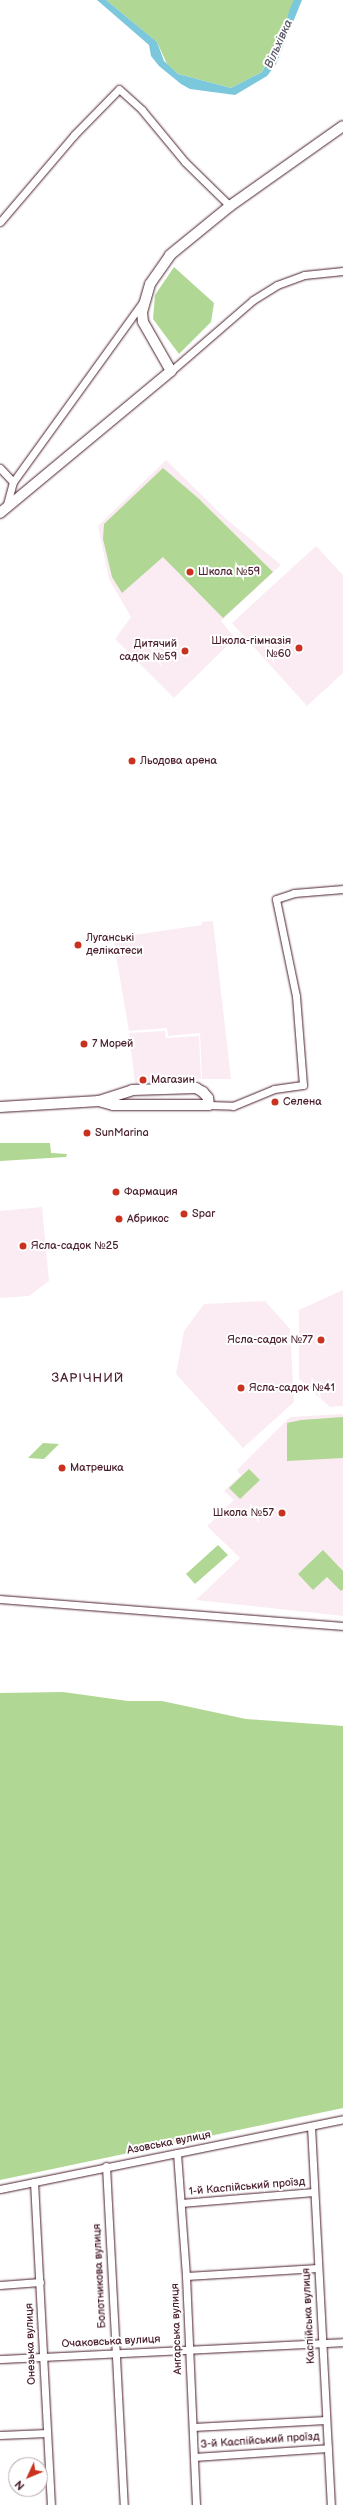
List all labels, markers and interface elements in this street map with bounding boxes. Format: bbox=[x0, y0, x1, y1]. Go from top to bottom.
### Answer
water label: Вільхівка bbox=[262, 18, 296, 70]
place label: Школа №59 bbox=[198, 565, 260, 579]
marker: Школа №59 bbox=[185, 567, 195, 577]
place label: Школа-гімназія №60 bbox=[211, 635, 291, 661]
place label: Дитячий садок №59 bbox=[119, 638, 177, 664]
marker: Школа-гімназія №60 bbox=[294, 643, 304, 653]
marker: Дитячий садок №59 bbox=[180, 646, 190, 656]
place label: Льодова арена bbox=[140, 754, 217, 768]
marker: Льодова арена bbox=[127, 756, 137, 766]
place label: Луганські делікатеси bbox=[86, 932, 143, 958]
marker: Луганські делікатеси bbox=[73, 940, 83, 950]
place label: 7 Морей bbox=[92, 1037, 134, 1051]
marker: 7 Морей bbox=[79, 1039, 89, 1049]
place label: Магазин bbox=[151, 1073, 195, 1087]
marker: Магазин bbox=[138, 1075, 148, 1085]
place label: Селена bbox=[283, 1095, 322, 1109]
marker: Селена bbox=[270, 1097, 280, 1107]
place label: SunMarina bbox=[95, 1126, 149, 1140]
marker: SunMarina bbox=[82, 1128, 92, 1138]
place label: Фармация bbox=[124, 1185, 178, 1199]
marker: Фармация bbox=[111, 1187, 121, 1197]
place label: Spar bbox=[192, 1207, 215, 1221]
marker: Spar bbox=[179, 1209, 189, 1219]
place label: Абрикос bbox=[127, 1212, 169, 1226]
marker: Абрикос bbox=[114, 1214, 124, 1224]
place label: Ясла-садок №25 bbox=[31, 1239, 119, 1253]
marker: Ясла-садок №25 bbox=[18, 1241, 28, 1251]
place label: Ясла-садок №77 bbox=[227, 1333, 313, 1347]
marker: Ясла-садок №77 bbox=[316, 1335, 326, 1345]
district label: ЗАРІЧНИЙ bbox=[52, 1370, 124, 1386]
place label: Ясла-садок №41 bbox=[249, 1381, 335, 1395]
marker: Ясла-садок №41 bbox=[236, 1383, 246, 1393]
place label: Матрешка bbox=[70, 1461, 124, 1475]
marker: Матрешка bbox=[57, 1463, 67, 1473]
place label: Школа №57 bbox=[213, 1506, 274, 1520]
marker: Школа №57 bbox=[277, 1508, 287, 1518]
street label: Азовська вулиця bbox=[126, 2128, 212, 2158]
street label: 1-й Каспійський проїзд bbox=[188, 2175, 306, 2199]
street label: Болотникова вулиця bbox=[91, 2223, 109, 2329]
street label: Каспійська вулиця bbox=[300, 2268, 318, 2364]
street label: Ангарська вулиця bbox=[169, 2283, 185, 2375]
street label: Онезька вулиця bbox=[23, 2303, 39, 2385]
street label: Очаковська вулиця bbox=[61, 2333, 161, 2351]
street label: 3-й Каспійський проїзд bbox=[200, 2430, 320, 2452]
north arrow bbox=[8, 2457, 48, 2497]
text: N bbox=[12, 2478, 27, 2492]

